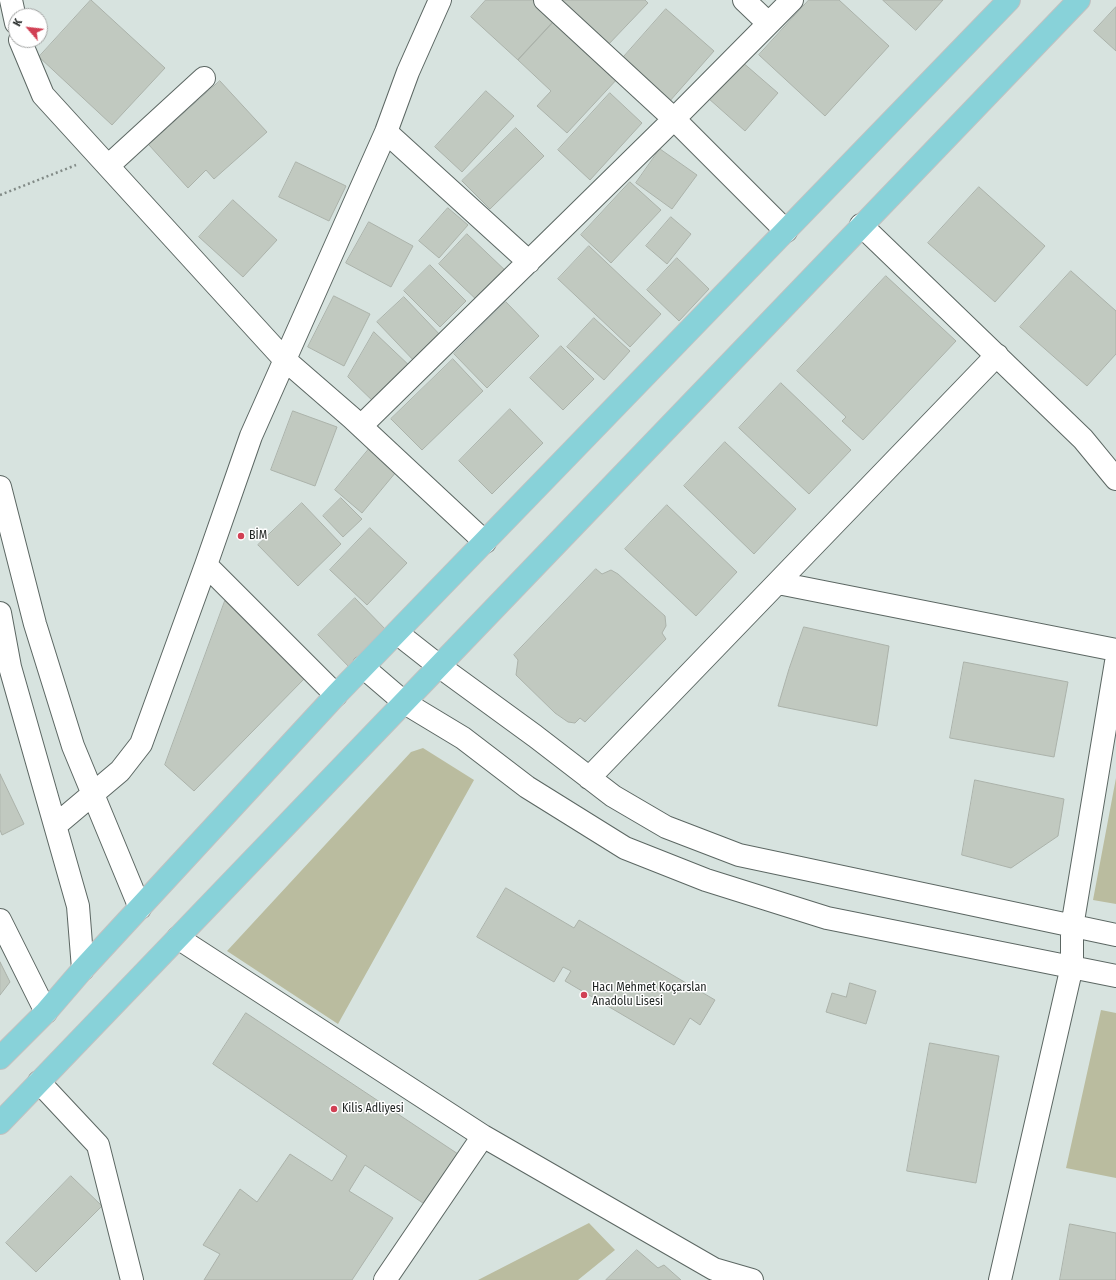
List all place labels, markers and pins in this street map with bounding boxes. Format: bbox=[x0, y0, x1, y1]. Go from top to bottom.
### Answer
place label: BİM bbox=[249, 529, 267, 543]
marker: BİM bbox=[236, 531, 246, 541]
place label: Hacı Mehmet Koçarslan Anadolu Lisesi bbox=[592, 981, 707, 1009]
marker: Hacı Mehmet Koçarslan Anadolu Lisesi bbox=[579, 990, 589, 1000]
place label: Kilis Adliyesi bbox=[342, 1102, 404, 1116]
marker: Kilis Adliyesi bbox=[329, 1104, 339, 1114]

